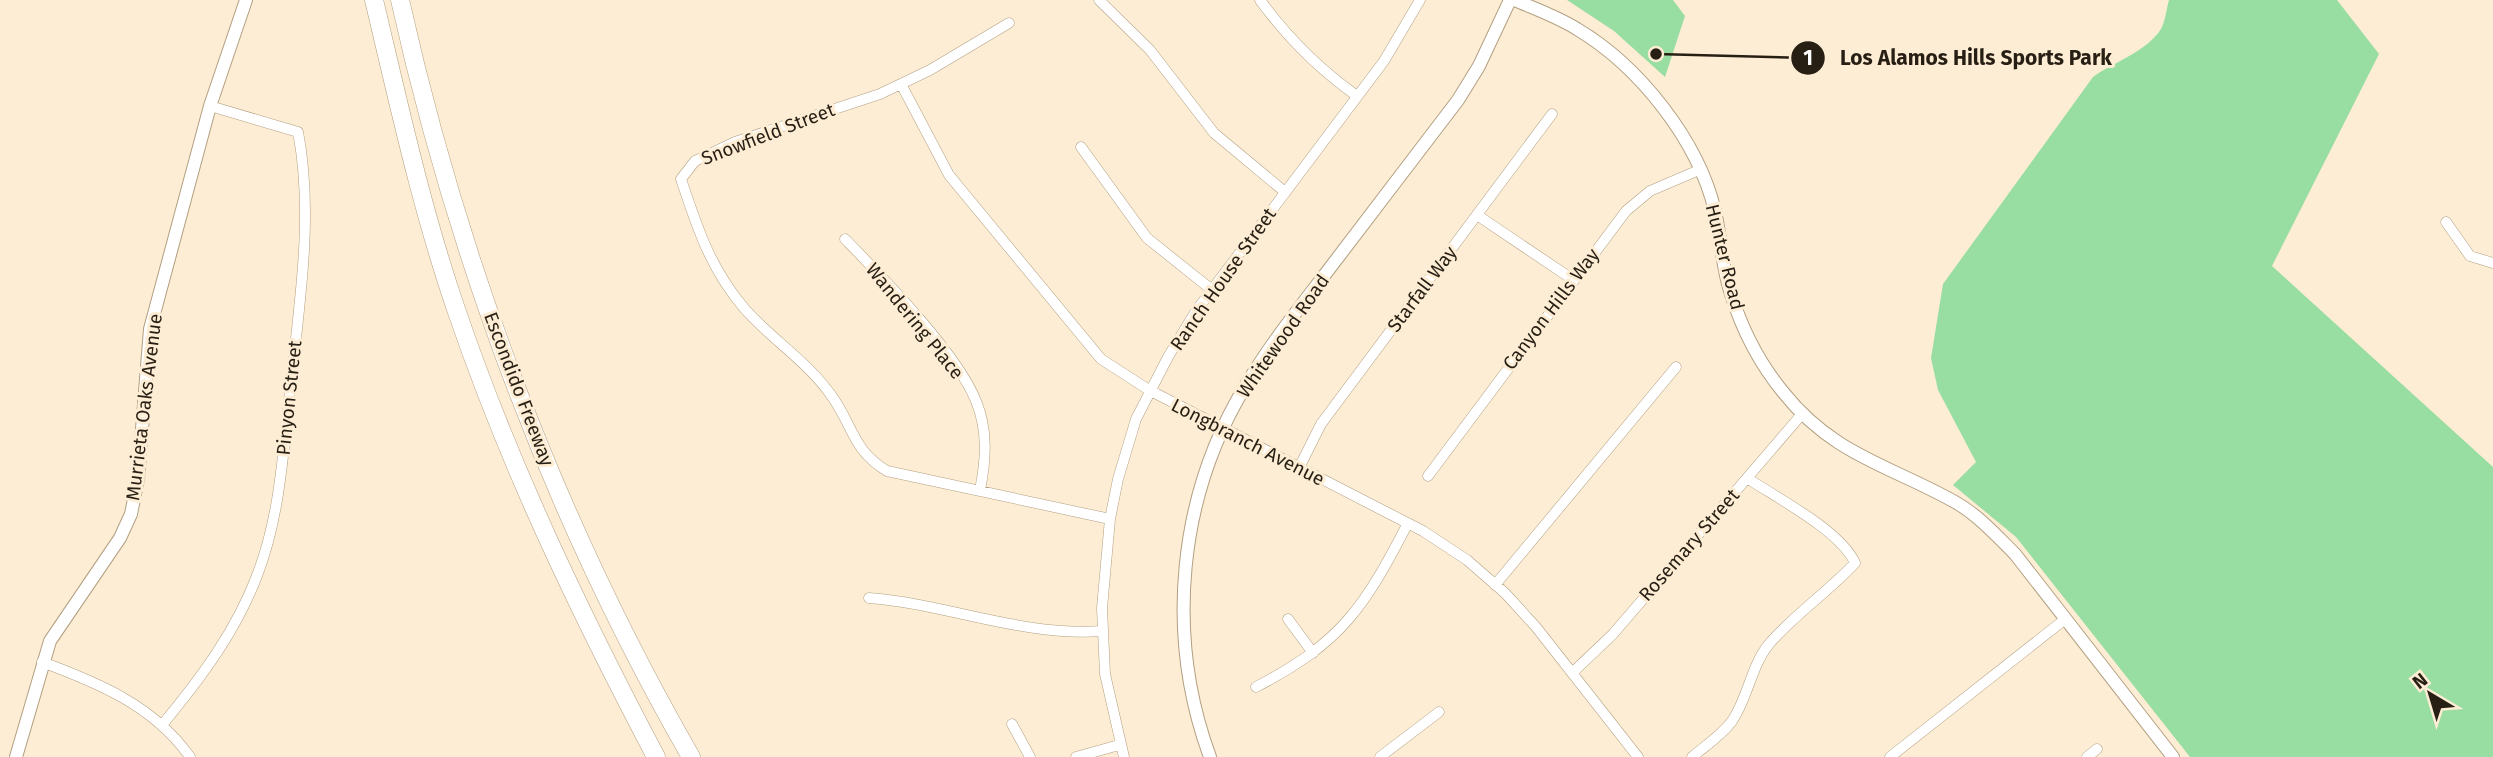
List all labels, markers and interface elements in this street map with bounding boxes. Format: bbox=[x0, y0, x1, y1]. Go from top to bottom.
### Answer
callout: Los Alamos Hills Sports Park bbox=[1791, 37, 2126, 79]
text: 1 bbox=[1803, 45, 1813, 71]
text: Los Alamos Hills Sports Park bbox=[1840, 45, 2112, 71]
street label: Snowfield Street bbox=[698, 98, 838, 170]
street label: Hunter Road bbox=[1701, 202, 1749, 312]
street label: Ranch House Street bbox=[1165, 203, 1281, 355]
street label: Starfall Way bbox=[1382, 241, 1462, 336]
street label: Canyon Hills Way bbox=[1498, 243, 1605, 374]
street label: Wandering Place bbox=[861, 258, 969, 384]
street label: Whitewood Road bbox=[1232, 270, 1334, 402]
street label: Escondido Freeway bbox=[479, 309, 559, 470]
street label: Murrieta Oaks Avenue bbox=[121, 312, 167, 502]
street label: Pinyon Street bbox=[272, 339, 306, 457]
street label: Longbranch Avenue bbox=[1168, 393, 1328, 491]
street label: Rosemary Street bbox=[1634, 484, 1744, 606]
north arrow bbox=[2395, 659, 2465, 729]
text: N bbox=[2408, 668, 2432, 694]

